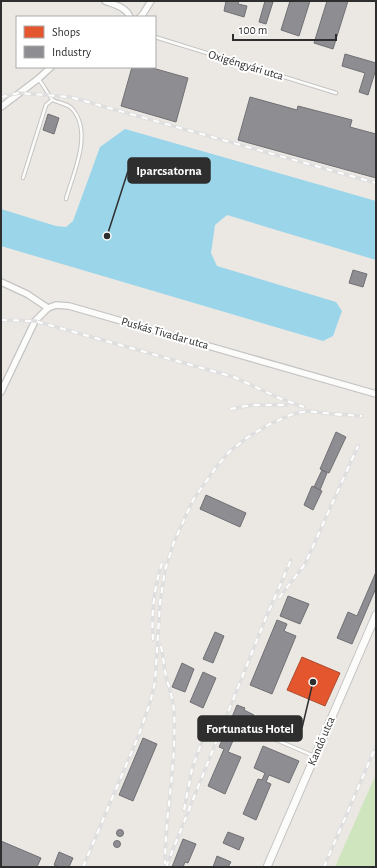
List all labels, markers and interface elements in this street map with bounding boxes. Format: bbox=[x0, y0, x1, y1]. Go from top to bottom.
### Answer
legend bbox=[16, 16, 156, 68]
scale bar bbox=[233, 16, 336, 42]
text: 100 m bbox=[239, 24, 267, 36]
text: Shops bbox=[52, 26, 80, 38]
text: Industry bbox=[52, 46, 91, 59]
street label: Oxigéngyári utca bbox=[207, 48, 286, 83]
callout: Iparcsatorna bbox=[128, 158, 210, 183]
text: Iparcsatorna bbox=[136, 165, 202, 178]
street label: Puskás Tivadar utca bbox=[120, 315, 211, 351]
street label: Kandó utca bbox=[305, 714, 337, 767]
callout: Fortunatus Hotel bbox=[198, 716, 302, 741]
text: Fortunatus Hotel bbox=[206, 723, 294, 736]

